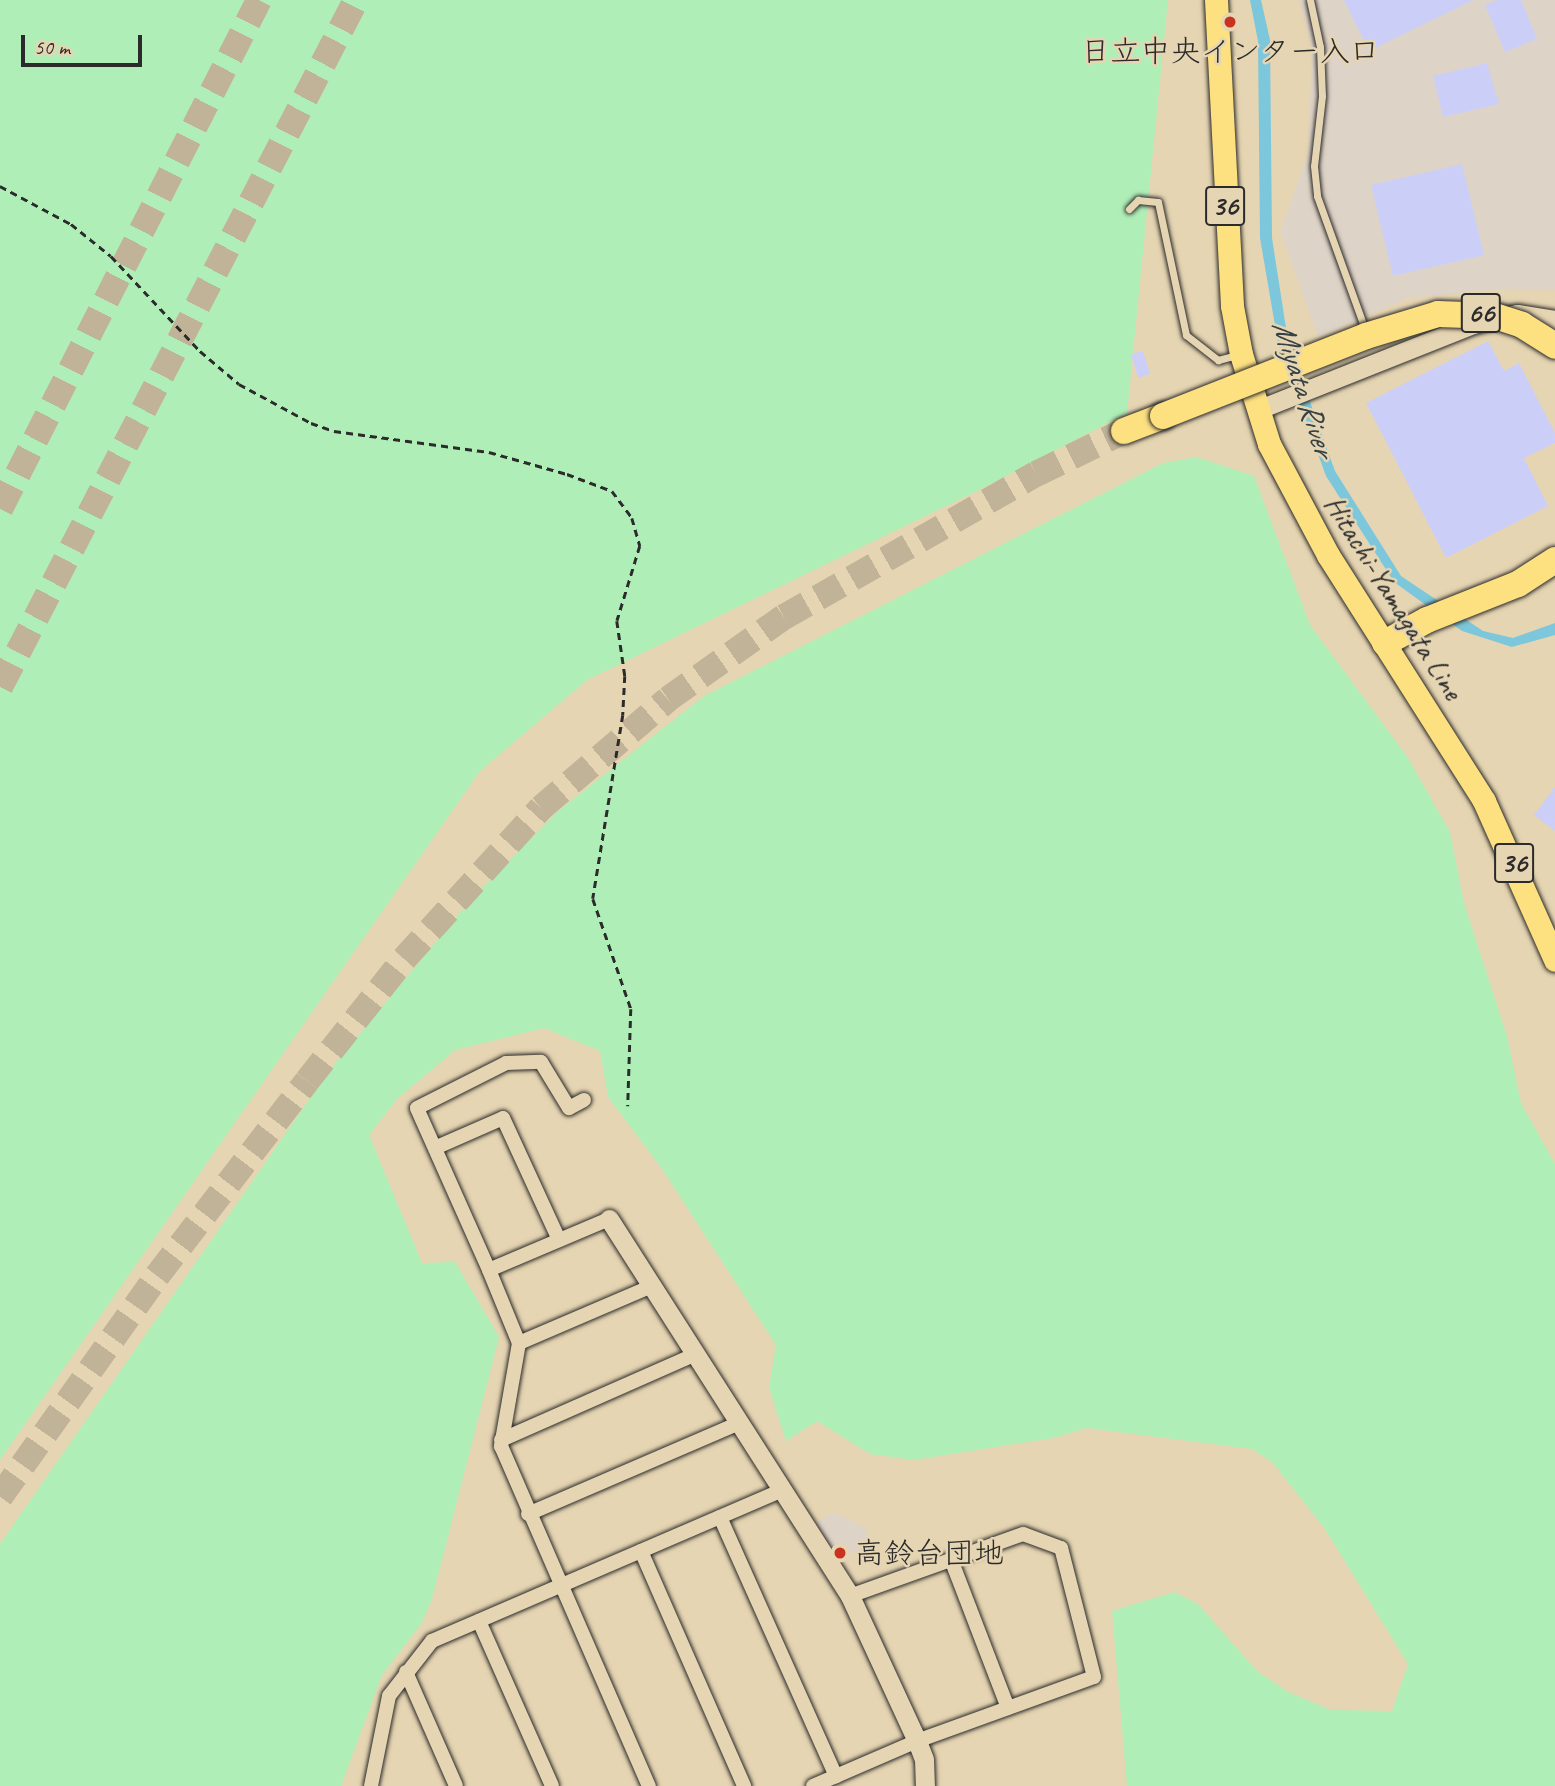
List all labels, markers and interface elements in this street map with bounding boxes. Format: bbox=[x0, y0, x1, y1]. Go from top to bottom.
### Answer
marker: 日立中央インター入口 bbox=[1222, 14, 1238, 30]
scale bar bbox=[24, 21, 145, 65]
place label: 日立中央インター入口 bbox=[1080, 33, 1380, 69]
text: 50 m bbox=[34, 34, 70, 60]
road number: 36 bbox=[1204, 182, 1246, 230]
road number: 66 bbox=[1460, 288, 1502, 338]
water label: Miyata River bbox=[1263, 315, 1343, 461]
street label: Hitachi-Yamagata Line bbox=[1317, 488, 1471, 706]
road number: 36 bbox=[1493, 838, 1535, 888]
place label: 高鈴台団地 bbox=[854, 1535, 1004, 1571]
marker: 高鈴台団地 bbox=[832, 1545, 848, 1561]

